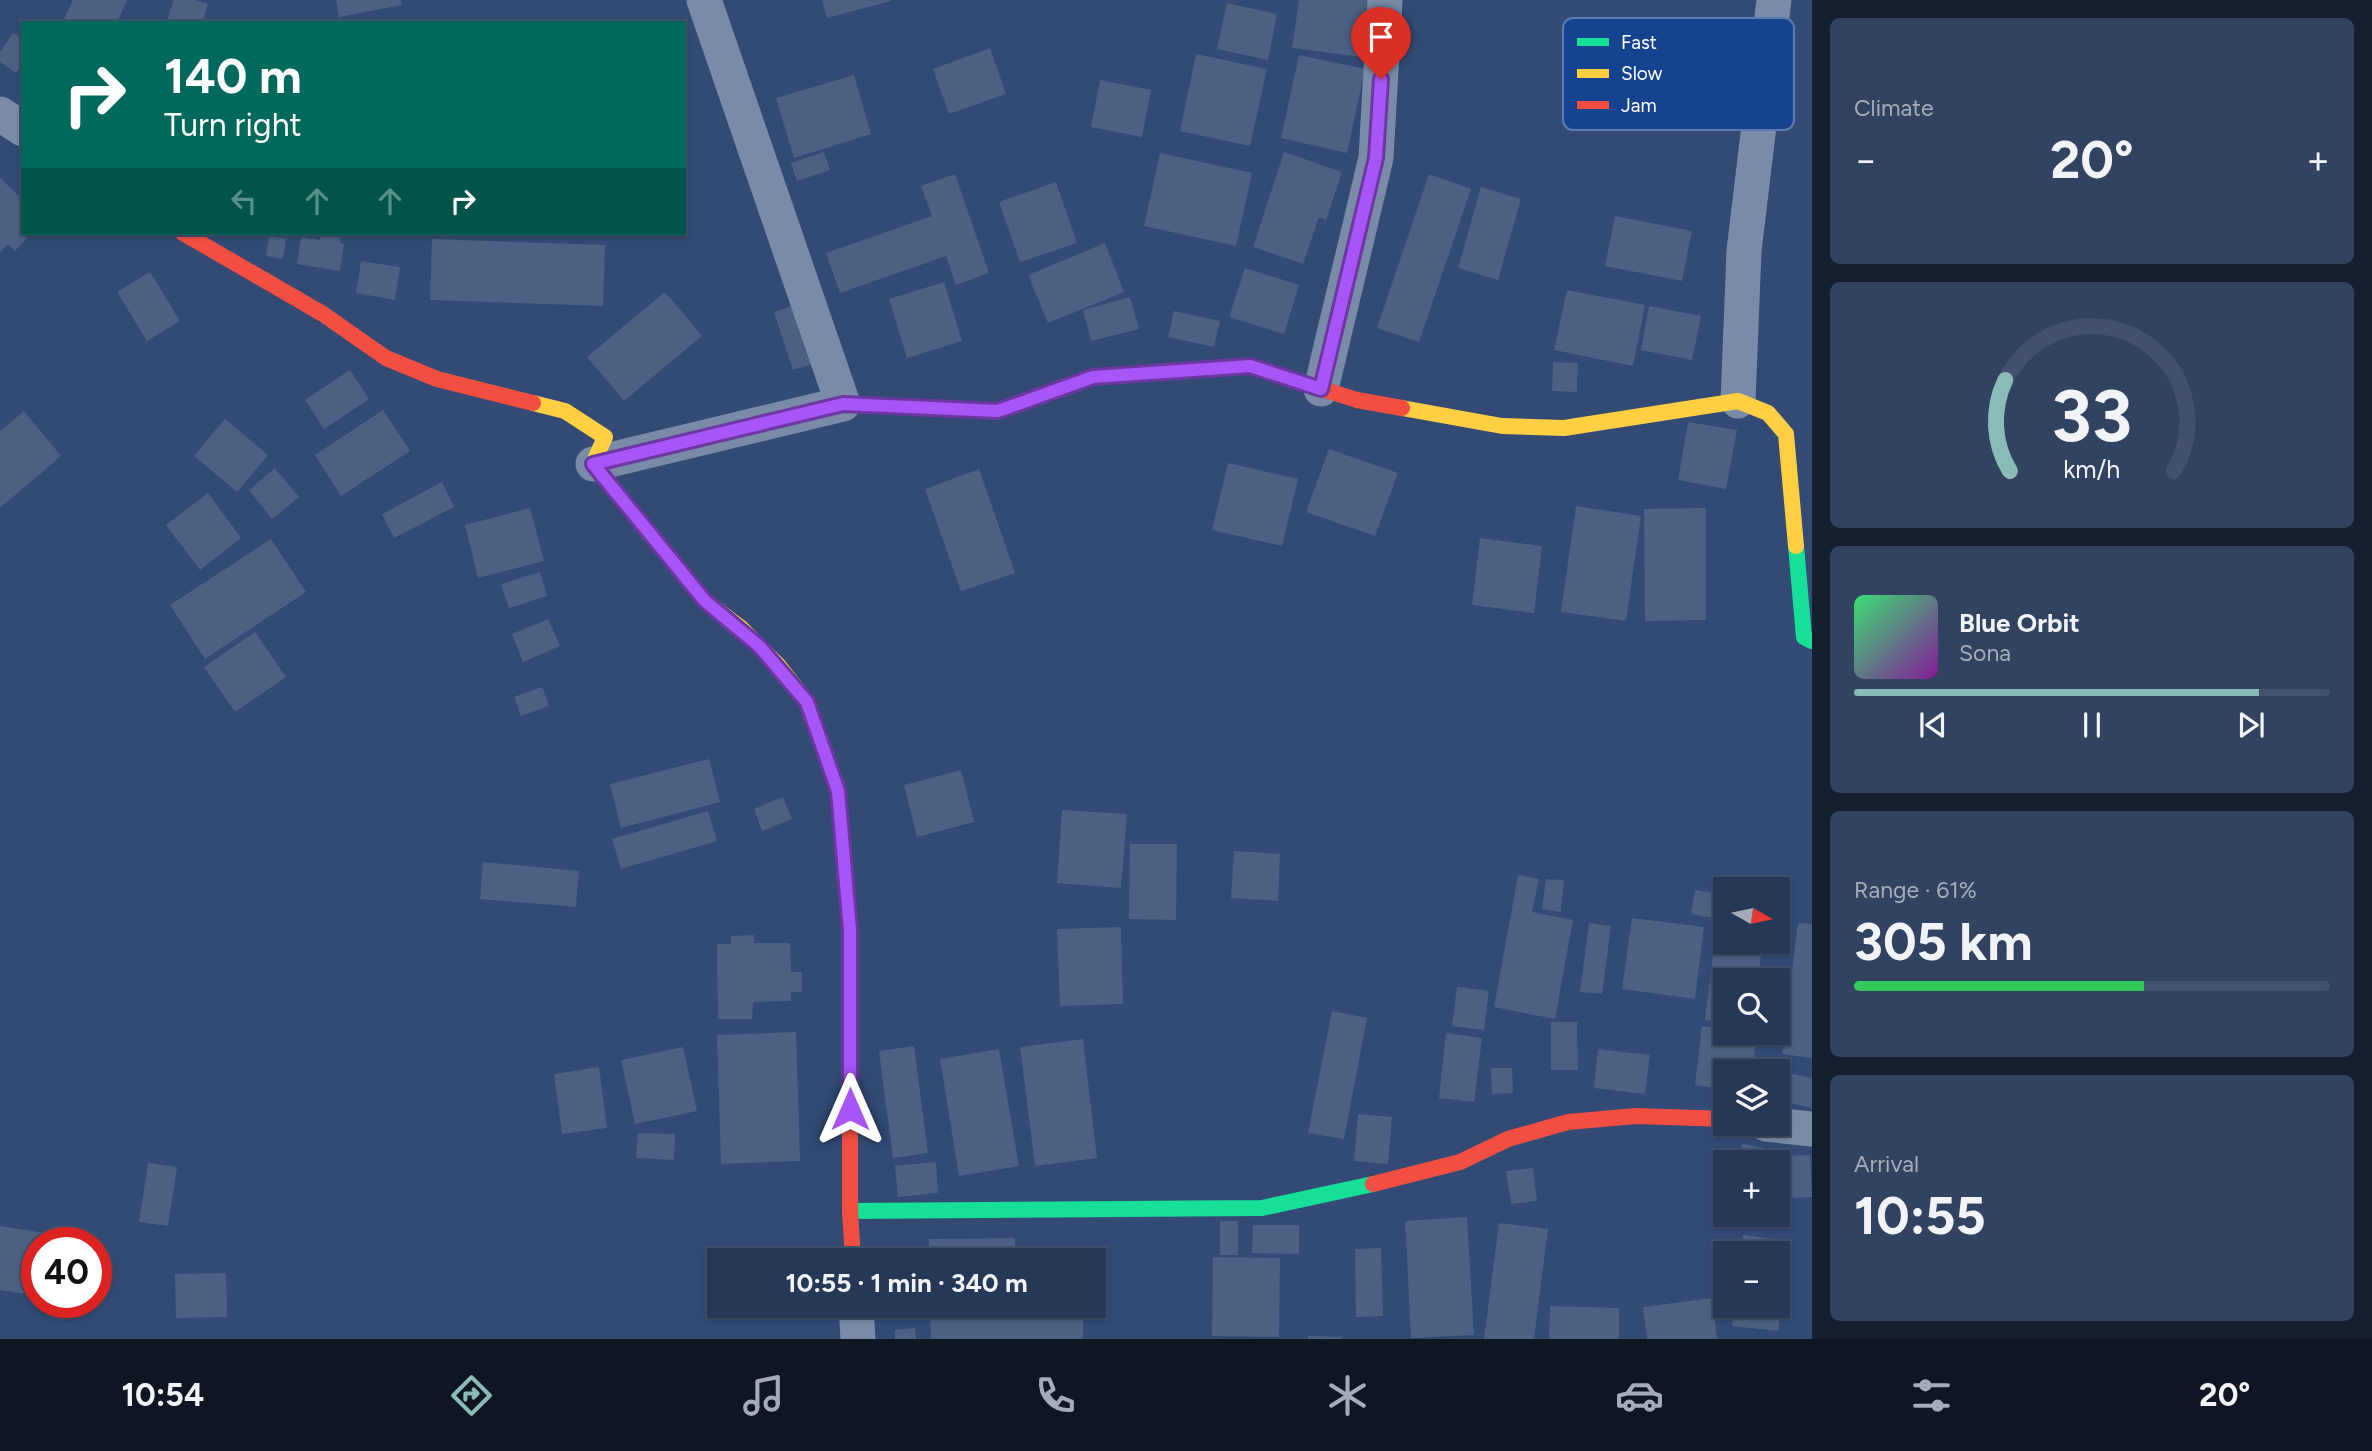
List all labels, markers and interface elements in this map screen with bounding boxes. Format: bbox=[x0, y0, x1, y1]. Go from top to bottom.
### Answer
pin bbox=[1351, 7, 1411, 79]
icon: arrive bbox=[1362, 18, 1400, 56]
legend bbox=[1563, 18, 1794, 130]
text: Fast bbox=[1621, 31, 1657, 54]
text: 140 m bbox=[164, 46, 302, 105]
icon: right bbox=[49, 49, 140, 140]
text: Slow bbox=[1621, 62, 1663, 85]
text: Jam bbox=[1621, 94, 1657, 117]
text: Climate bbox=[1854, 94, 1933, 122]
text: Turn right bbox=[164, 106, 302, 144]
text: 20° bbox=[2050, 129, 2134, 191]
text: − bbox=[1854, 137, 1878, 183]
text: + bbox=[2306, 137, 2330, 183]
icon: left bbox=[225, 182, 263, 220]
icon: ahead bbox=[298, 182, 336, 220]
icon: ahead bbox=[371, 182, 409, 220]
icon: right bbox=[444, 182, 482, 220]
text: 33 bbox=[2052, 373, 2132, 460]
text: km/h bbox=[2063, 454, 2121, 484]
text: Blue Orbit bbox=[1959, 607, 2080, 639]
text: Sona bbox=[1959, 639, 2011, 667]
icon: previous bbox=[1914, 706, 1952, 744]
icon: pause bbox=[2073, 706, 2111, 744]
icon: next bbox=[2232, 706, 2270, 744]
text: Range · 61% bbox=[1854, 876, 1977, 904]
north arrow bbox=[1713, 877, 1790, 954]
map controls bbox=[1713, 877, 1790, 1318]
text: 305 km bbox=[1854, 911, 2033, 973]
button: search bbox=[1713, 968, 1790, 1045]
button: layers bbox=[1713, 1059, 1790, 1136]
position arrow bbox=[813, 1072, 887, 1146]
button: + bbox=[1713, 1150, 1790, 1227]
text: Arrival bbox=[1854, 1150, 1919, 1178]
text: 10:55 bbox=[1854, 1185, 1986, 1247]
speed limit sign: 40 bbox=[21, 1227, 112, 1318]
button: − bbox=[1713, 1241, 1790, 1318]
text: 10:55 · 1 min · 340 m bbox=[785, 1267, 1028, 1299]
icon: directions bbox=[447, 1371, 496, 1420]
icon: music bbox=[739, 1371, 788, 1420]
icon: phone bbox=[1031, 1371, 1080, 1420]
icon: climate bbox=[1323, 1371, 1372, 1420]
icon: car bbox=[1615, 1371, 1664, 1420]
icon: filters bbox=[1907, 1371, 1956, 1420]
text: 10:54 bbox=[121, 1376, 204, 1414]
text: 20° bbox=[2199, 1376, 2250, 1414]

